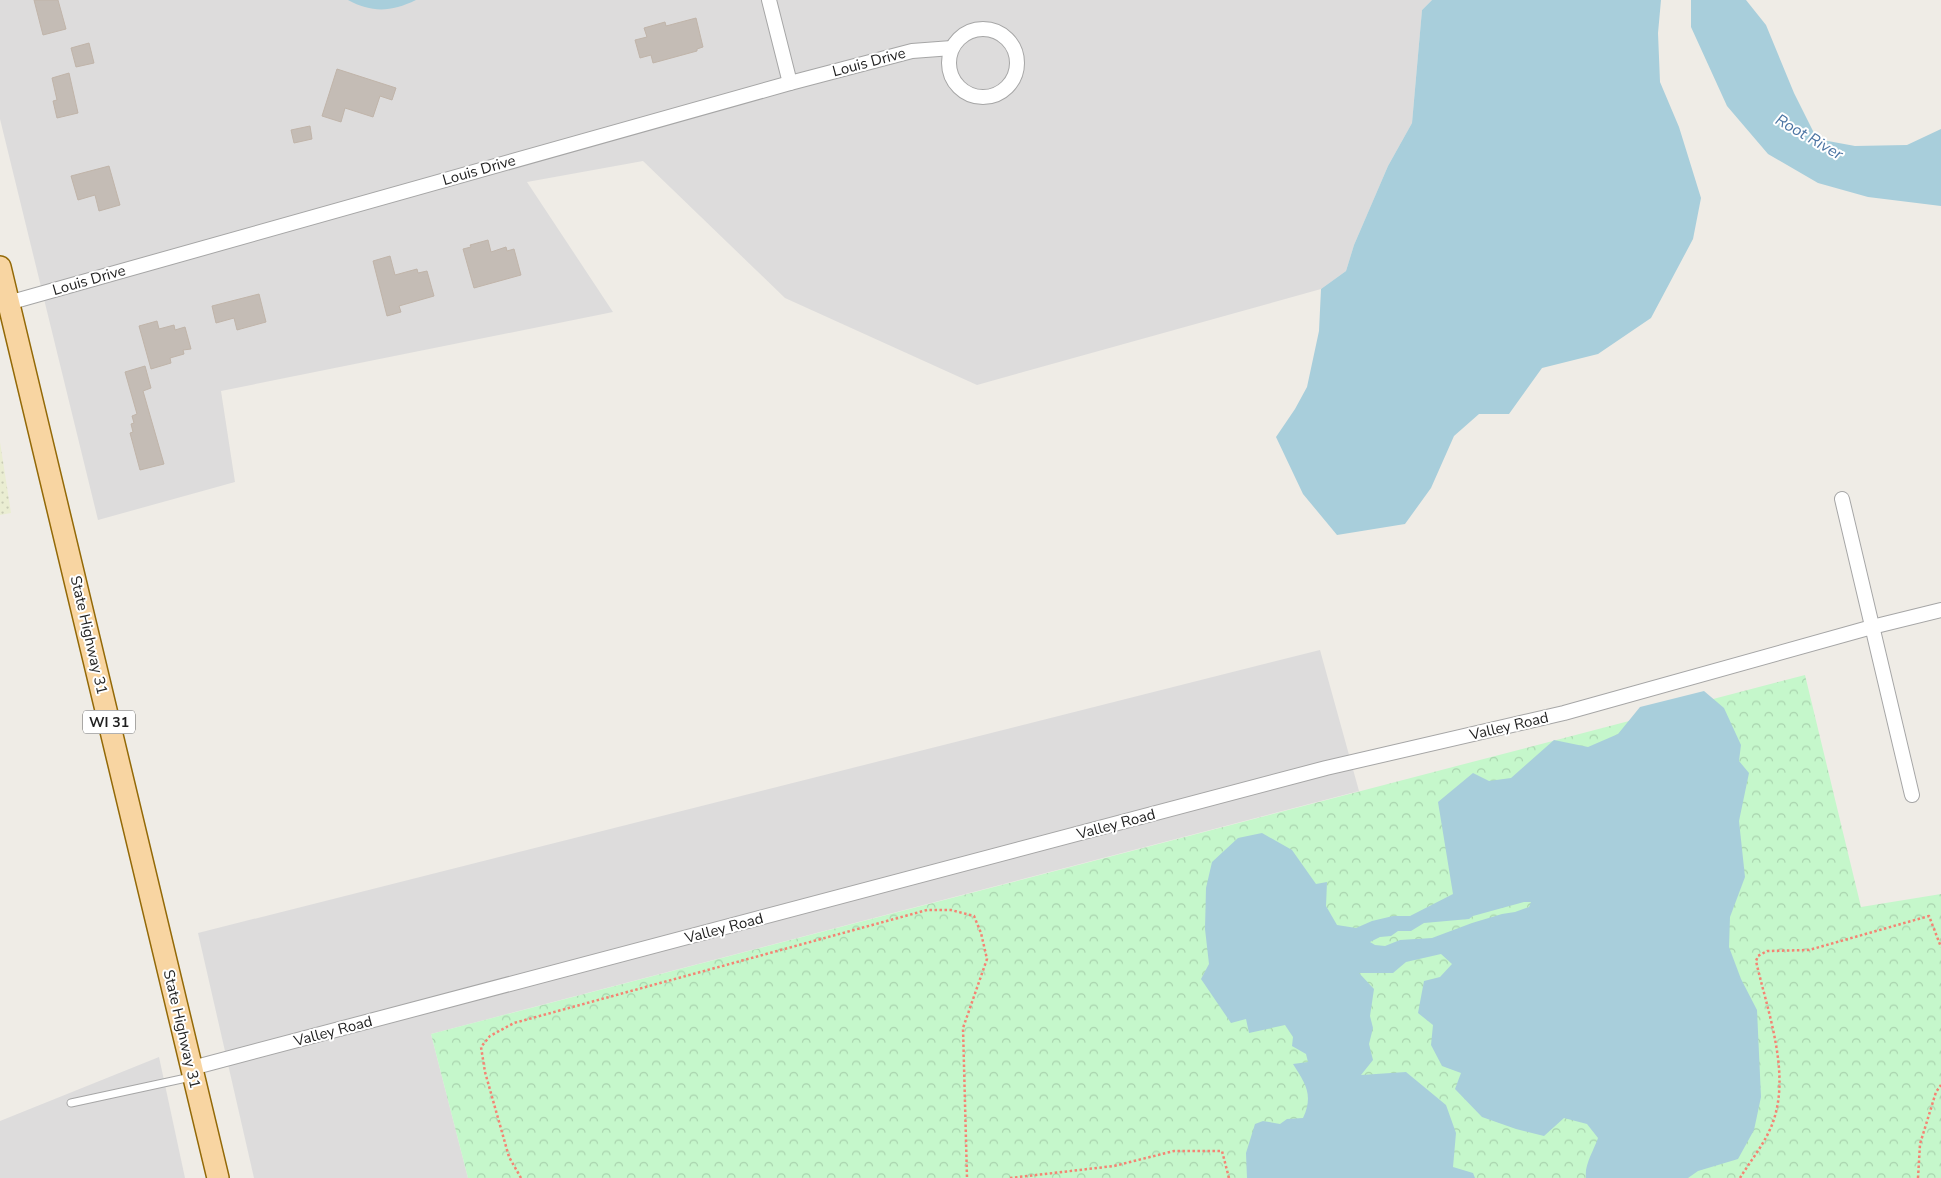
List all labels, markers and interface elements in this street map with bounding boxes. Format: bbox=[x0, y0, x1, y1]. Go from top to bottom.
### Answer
street label: Louis Drive bbox=[830, 43, 908, 81]
water label: Root River bbox=[1771, 109, 1848, 166]
street label: Louis Drive bbox=[440, 150, 518, 190]
street label: Louis Drive bbox=[50, 260, 128, 300]
street label: State Highway 31 bbox=[66, 574, 112, 696]
street label: Valley Road bbox=[1467, 707, 1551, 745]
road number: WI 31 bbox=[83, 710, 135, 734]
street label: Valley Road bbox=[1074, 804, 1158, 844]
street label: Valley Road bbox=[682, 908, 766, 948]
street label: State Highway 31 bbox=[159, 968, 205, 1090]
street label: Valley Road bbox=[291, 1011, 375, 1051]

